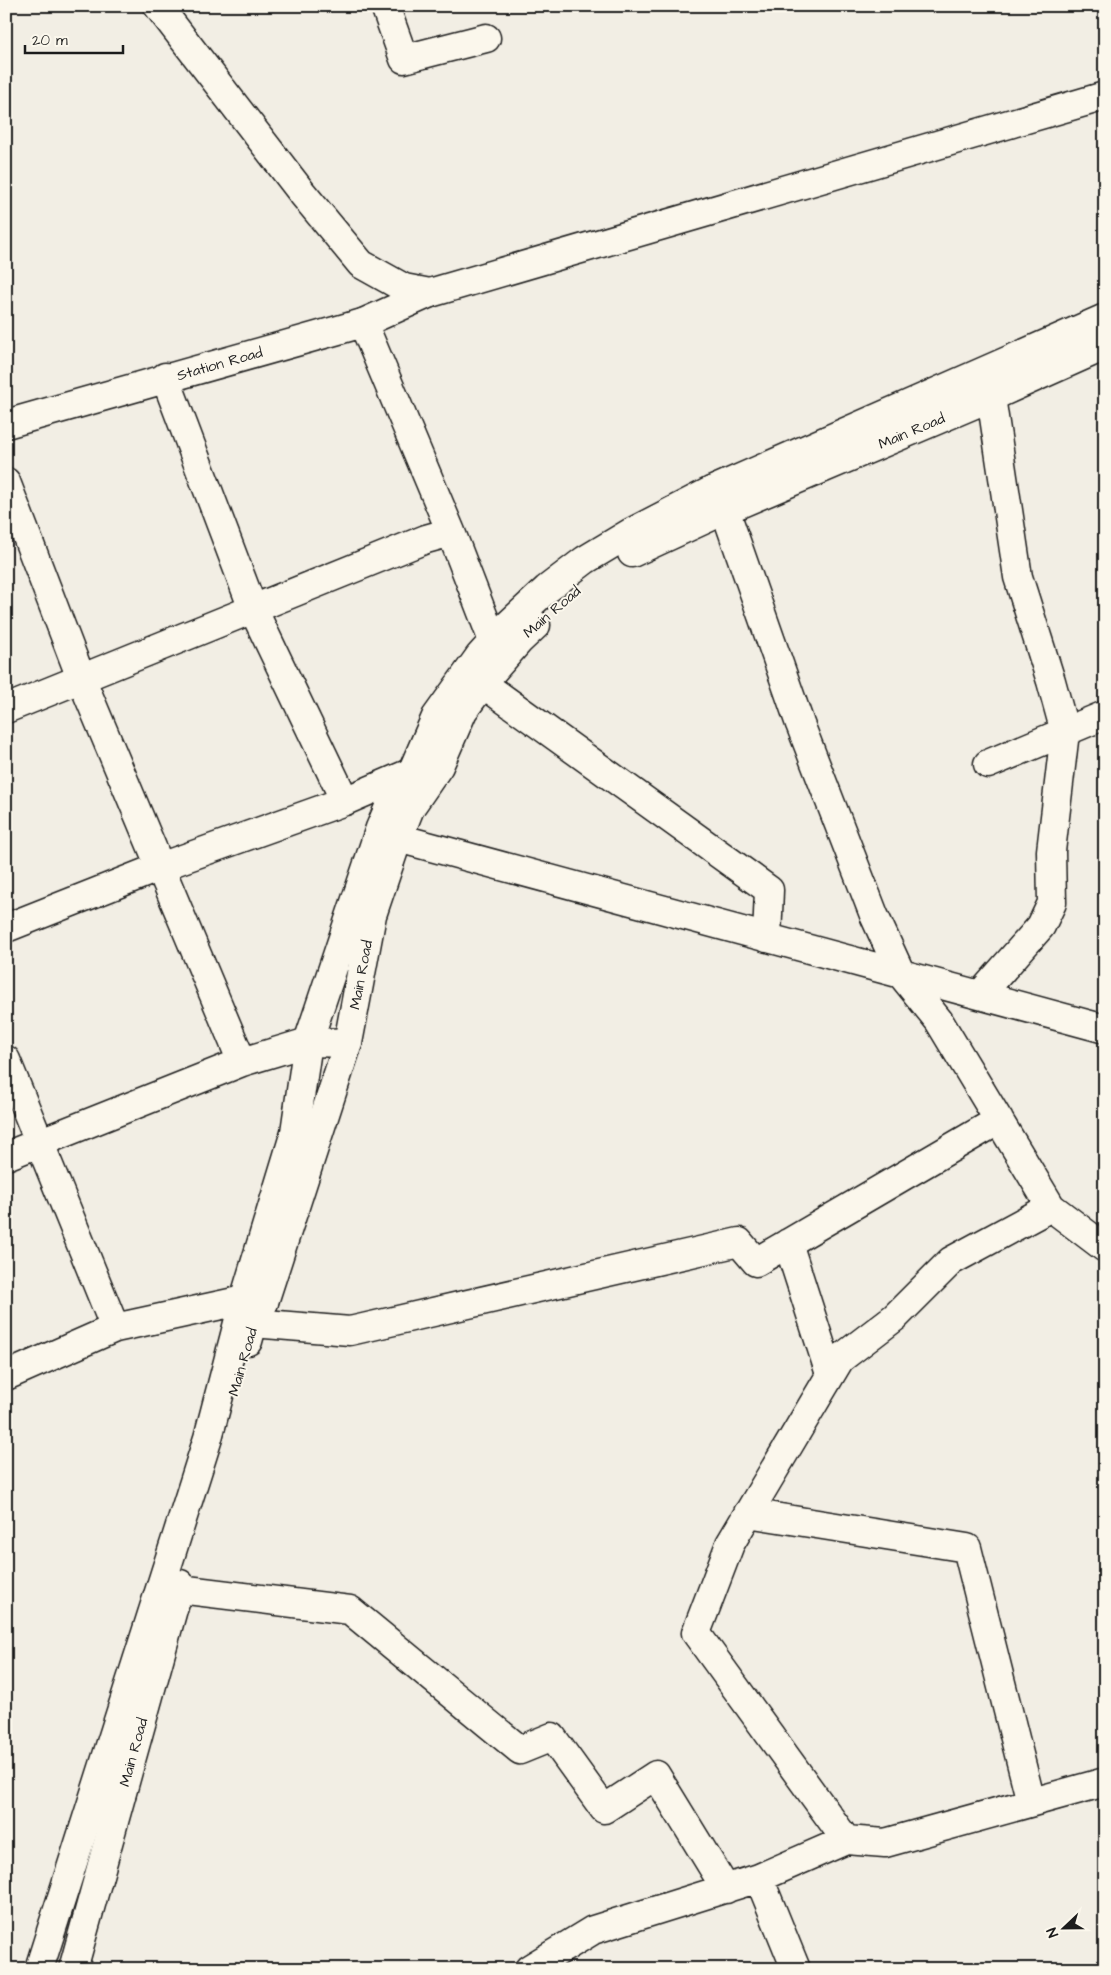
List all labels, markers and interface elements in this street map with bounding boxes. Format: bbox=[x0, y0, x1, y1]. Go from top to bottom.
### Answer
scale bar bbox=[25, 22, 122, 54]
text: 20 m bbox=[32, 30, 68, 51]
street label: Station Road bbox=[174, 341, 265, 386]
street label: Main Road bbox=[875, 407, 948, 454]
street label: Main Road bbox=[519, 581, 586, 643]
street label: Main Road bbox=[344, 938, 378, 1011]
street label: Main Road bbox=[223, 1325, 263, 1399]
street label: Main Road bbox=[114, 1715, 153, 1789]
north arrow bbox=[1038, 1902, 1088, 1952]
text: N bbox=[1042, 1924, 1064, 1940]

